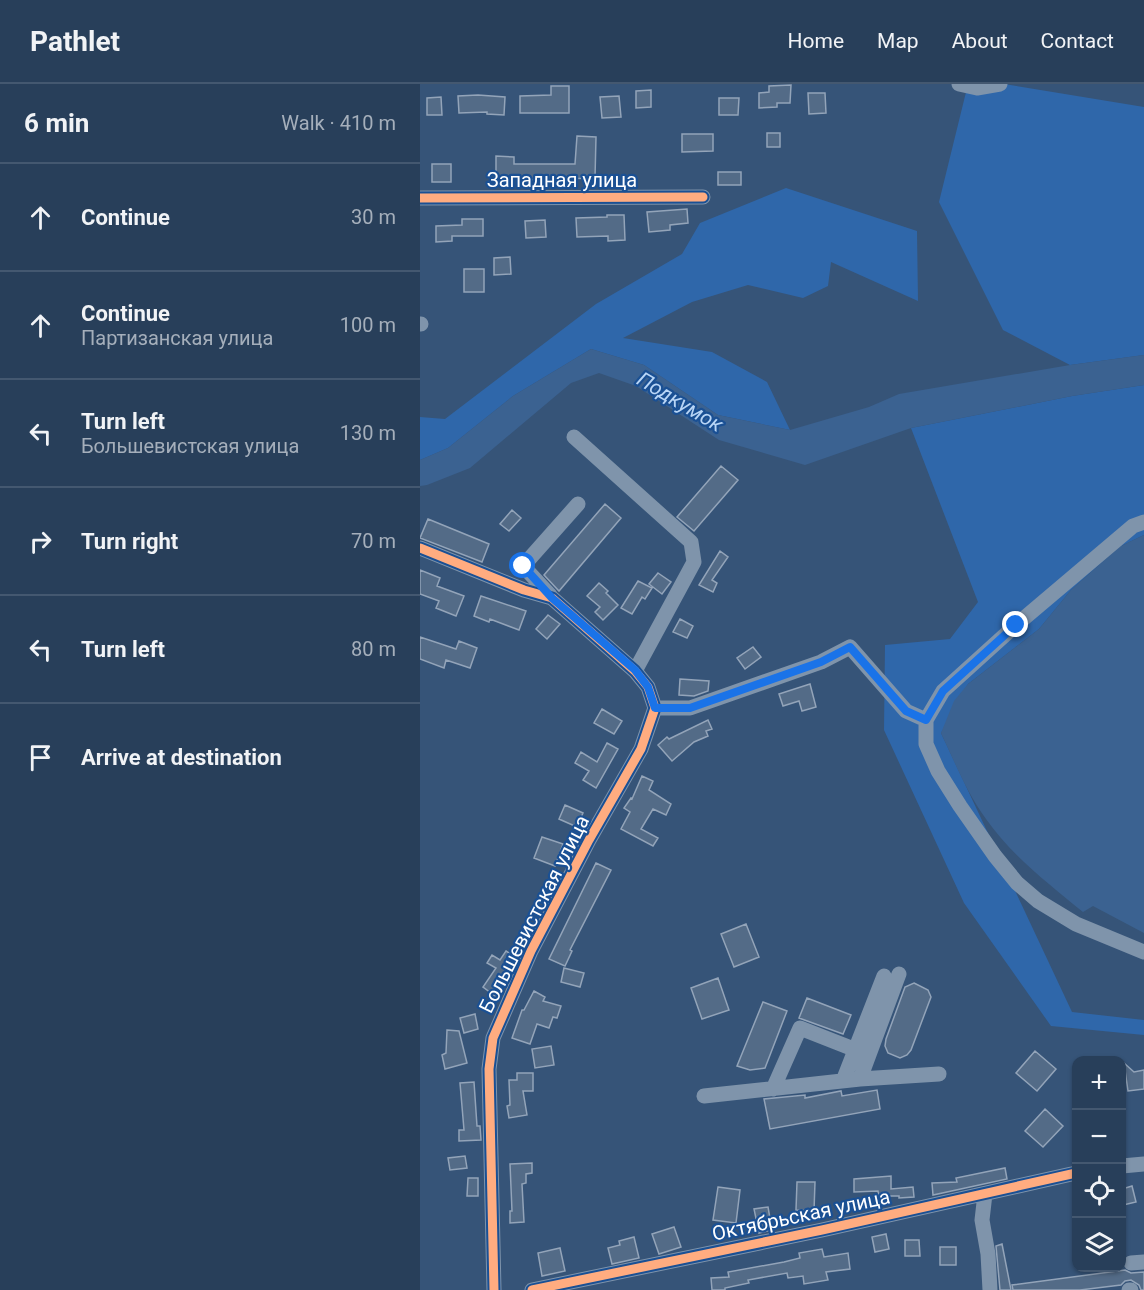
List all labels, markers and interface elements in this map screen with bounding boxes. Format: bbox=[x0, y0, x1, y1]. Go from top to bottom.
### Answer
text: Pathlet bbox=[30, 25, 120, 58]
text: Home bbox=[788, 29, 844, 53]
text: Map bbox=[877, 29, 919, 53]
text: About bbox=[952, 29, 1008, 53]
text: Contact bbox=[1041, 29, 1114, 53]
text: 6 min bbox=[24, 108, 89, 138]
text: Walk · 410 m bbox=[281, 111, 396, 135]
street label: Западная улица bbox=[487, 168, 637, 192]
icon: ahead bbox=[24, 201, 57, 234]
text: Continue bbox=[81, 205, 170, 230]
text: 30 m bbox=[351, 205, 396, 229]
text: Continue bbox=[81, 301, 170, 326]
icon: ahead bbox=[24, 309, 57, 342]
text: 100 m bbox=[340, 313, 396, 337]
text: Партизанская улица bbox=[81, 326, 273, 350]
water label: Подкумок bbox=[633, 367, 728, 438]
text: Turn left bbox=[81, 409, 165, 434]
icon: left bbox=[24, 417, 57, 450]
text: 130 m bbox=[340, 421, 396, 445]
text: Большевистская улица bbox=[81, 434, 299, 458]
icon: right bbox=[24, 525, 57, 558]
text: Turn right bbox=[81, 529, 178, 554]
text: 70 m bbox=[351, 529, 396, 553]
route start bbox=[509, 552, 535, 578]
route end bbox=[1002, 611, 1028, 637]
icon: left bbox=[24, 633, 57, 666]
text: Turn left bbox=[81, 637, 165, 662]
text: 80 m bbox=[351, 637, 396, 661]
icon: arrive bbox=[24, 741, 57, 774]
text: Arrive at destination bbox=[81, 745, 282, 770]
street label: Большевистская улица bbox=[474, 811, 594, 1017]
map controls bbox=[1072, 1056, 1126, 1272]
button: + bbox=[1072, 1056, 1126, 1110]
button: − bbox=[1072, 1110, 1126, 1164]
button: locate bbox=[1072, 1164, 1126, 1218]
street label: Октябрьская улица bbox=[710, 1184, 892, 1246]
button: layers bbox=[1072, 1218, 1126, 1272]

